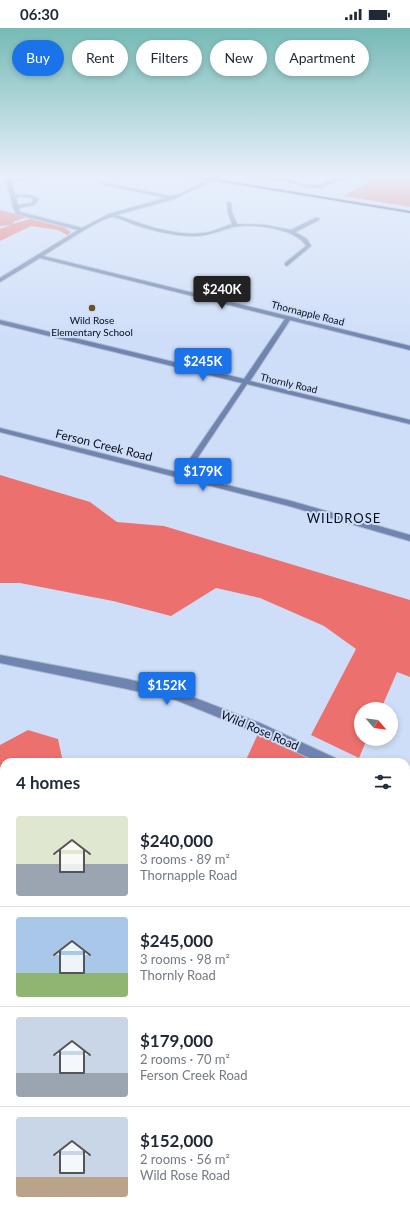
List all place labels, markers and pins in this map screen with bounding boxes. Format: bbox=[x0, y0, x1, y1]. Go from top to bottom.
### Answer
pin: $240K bbox=[194, 276, 250, 310]
marker: Wild Rose Elementary School bbox=[87, 303, 97, 313]
place label: Wild Rose Elementary School bbox=[51, 314, 133, 338]
pin: $245K bbox=[175, 348, 231, 382]
pin: $179K bbox=[175, 458, 231, 492]
pin: $152K bbox=[139, 672, 195, 706]

